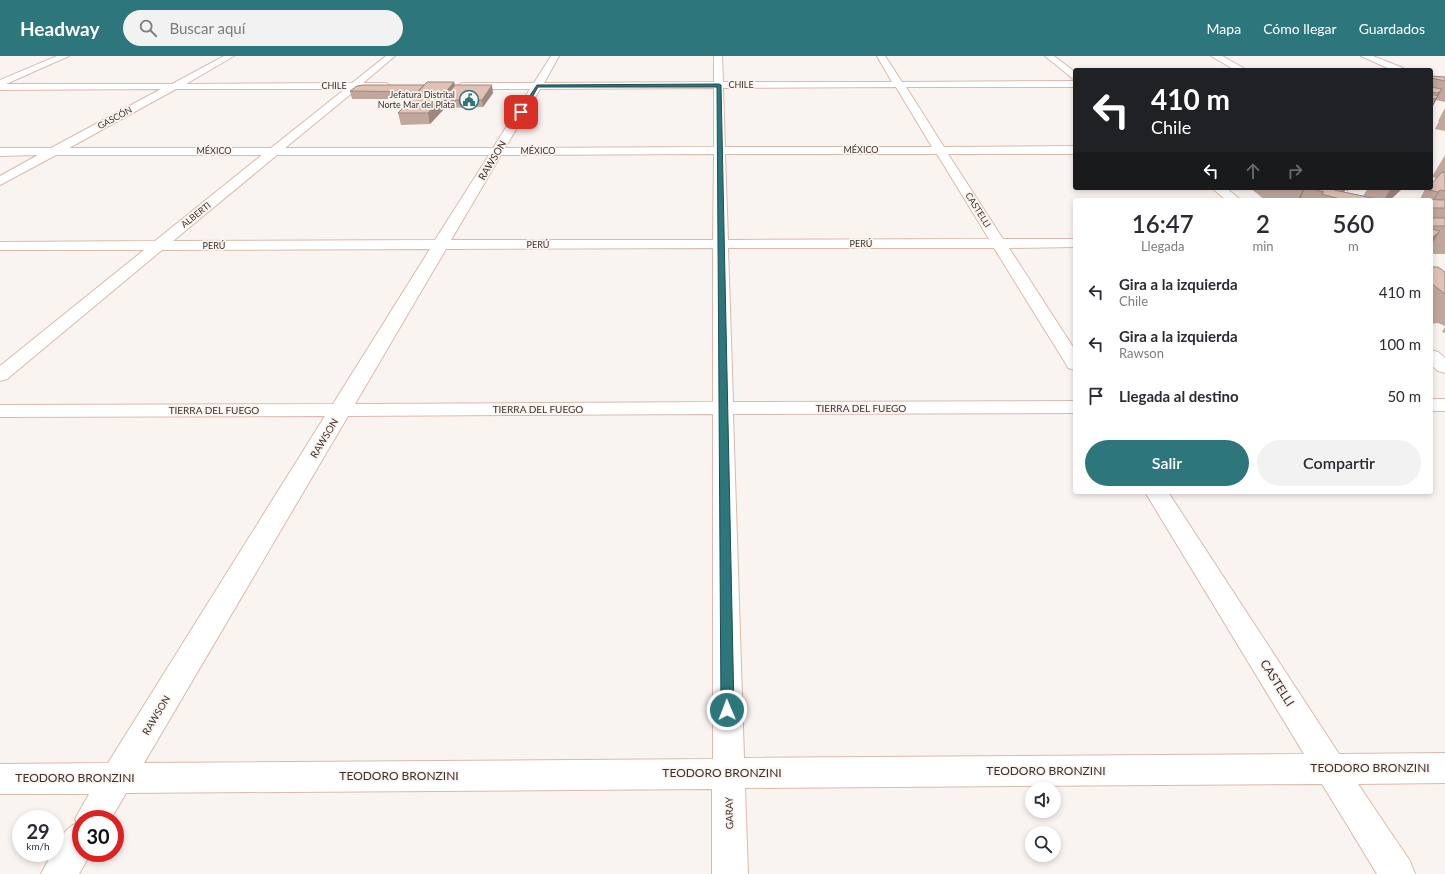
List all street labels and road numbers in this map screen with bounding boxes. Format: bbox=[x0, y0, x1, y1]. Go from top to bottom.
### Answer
street label: CHILE bbox=[728, 79, 754, 90]
street label: CHILE bbox=[321, 80, 347, 91]
street label: GASCÓN bbox=[96, 104, 134, 131]
street label: RAWSON bbox=[476, 138, 508, 182]
street label: MÉXICO bbox=[843, 144, 879, 155]
street label: MÉXICO bbox=[196, 145, 232, 156]
street label: MÉXICO bbox=[520, 145, 556, 156]
street label: CASTELLI bbox=[963, 190, 993, 229]
street label: ALBERTI bbox=[179, 199, 213, 230]
street label: PERÚ bbox=[850, 238, 872, 249]
street label: PERÚ bbox=[527, 239, 549, 250]
street label: PERÚ bbox=[203, 240, 225, 251]
street label: TIERRA DEL FUEGO bbox=[816, 402, 906, 414]
street label: TIERRA DEL FUEGO bbox=[493, 403, 583, 415]
street label: TIERRA DEL FUEGO bbox=[169, 404, 259, 416]
street label: RAWSON bbox=[308, 416, 340, 460]
street label: CASTELLI bbox=[1257, 657, 1298, 709]
street label: RAWSON bbox=[140, 693, 172, 737]
street label: TEODORO BRONZINI bbox=[1310, 760, 1430, 775]
street label: TEODORO BRONZINI bbox=[986, 763, 1106, 778]
street label: TEODORO BRONZINI bbox=[662, 765, 782, 780]
street label: TEODORO BRONZINI bbox=[339, 768, 459, 783]
street label: TEODORO BRONZINI bbox=[15, 770, 135, 785]
street label: GARAY bbox=[723, 796, 735, 829]

